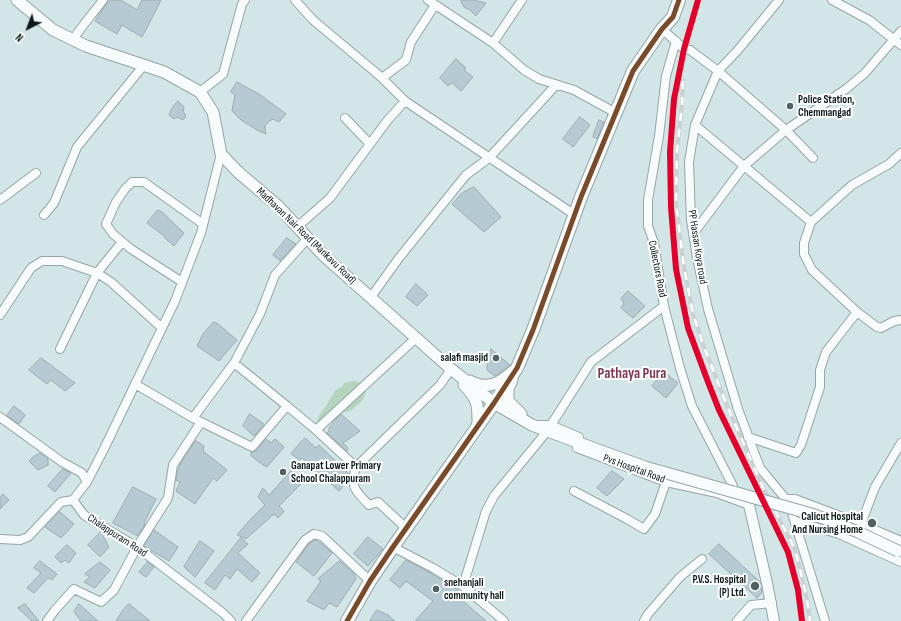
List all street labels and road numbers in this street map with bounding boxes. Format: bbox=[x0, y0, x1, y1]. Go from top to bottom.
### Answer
street label: Madhavan Nair Road (Mankavu Road) bbox=[253, 185, 359, 287]
street label: PP Hassan Koya road bbox=[685, 209, 709, 285]
street label: Collectors Road bbox=[645, 240, 669, 298]
street label: Pvs Hospital Road bbox=[601, 452, 667, 486]
street label: Chalappuram Road bbox=[85, 512, 149, 560]

